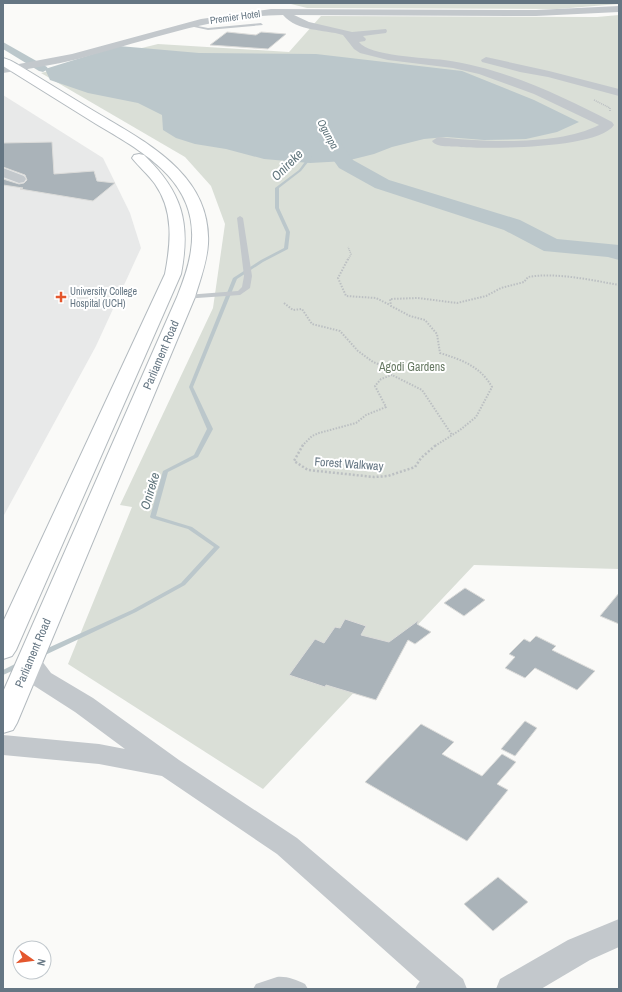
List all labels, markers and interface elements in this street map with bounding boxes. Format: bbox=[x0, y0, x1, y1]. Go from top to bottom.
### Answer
street label: Premier Hotel bbox=[209, 7, 261, 27]
water label: Ogunpa bbox=[314, 117, 342, 151]
water label: Onireke bbox=[268, 146, 306, 184]
place label: University College Hospital (UCH) bbox=[70, 285, 137, 310]
marker: University College Hospital (UCH) bbox=[55, 291, 67, 303]
street label: Parliament Road bbox=[139, 318, 183, 392]
park label: Agodi Gardens bbox=[378, 359, 445, 375]
street label: Forest Walkway bbox=[314, 454, 384, 474]
water label: Onireke bbox=[136, 470, 164, 512]
street label: Parliament Road bbox=[11, 616, 55, 690]
north arrow bbox=[12, 940, 52, 980]
text: N bbox=[34, 958, 49, 967]

